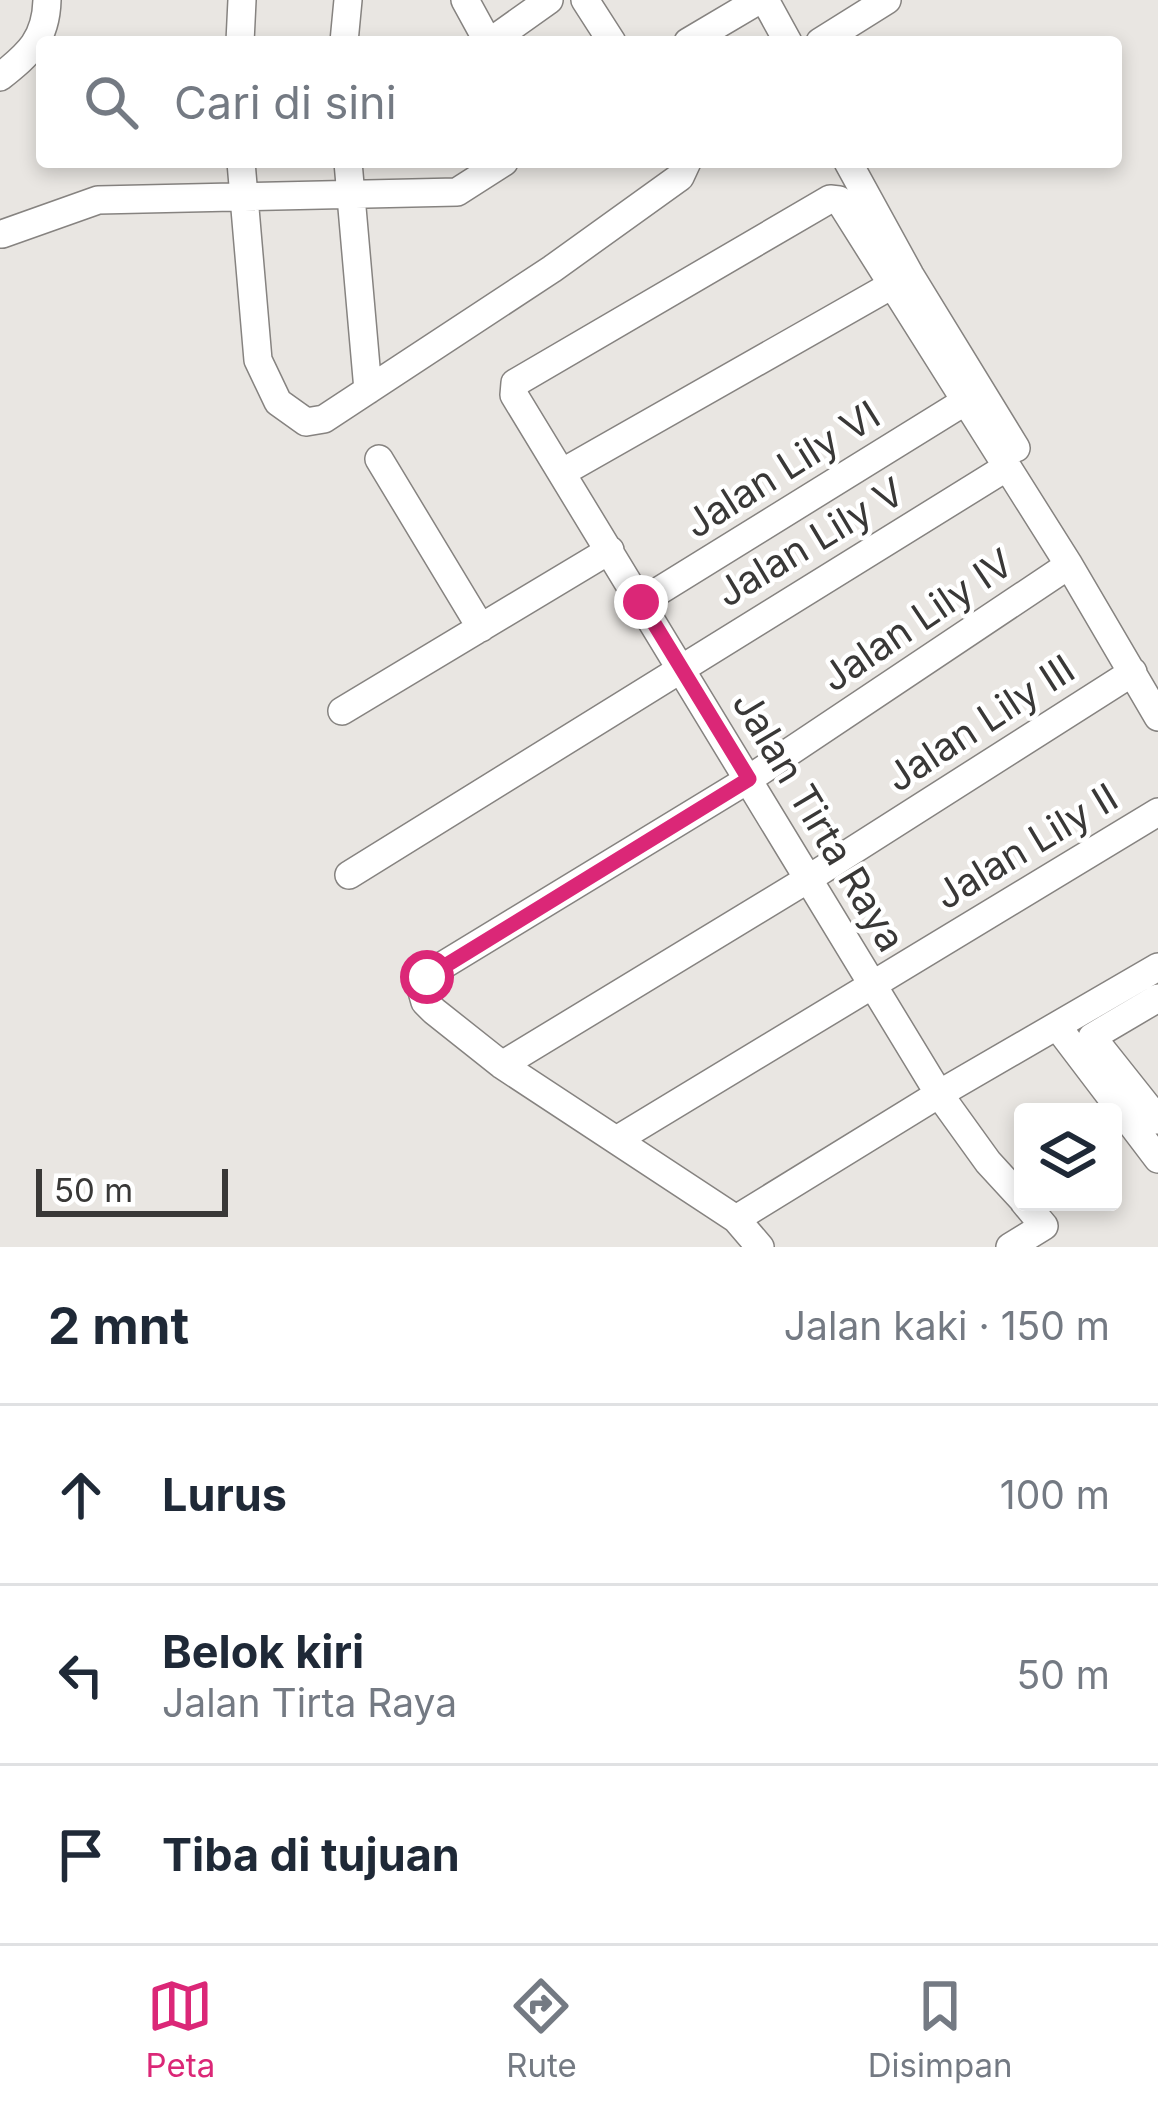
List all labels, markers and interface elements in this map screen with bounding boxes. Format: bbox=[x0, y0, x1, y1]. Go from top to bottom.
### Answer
search box bbox=[36, 36, 1122, 168]
icon: search bbox=[78, 69, 144, 135]
text: Cari di sini bbox=[174, 75, 397, 130]
street label: Jalan Lily VI bbox=[676, 391, 888, 547]
street label: Jalan Lily V bbox=[708, 468, 912, 616]
street label: Jalan Lily IV bbox=[812, 538, 1021, 701]
route end bbox=[614, 575, 668, 629]
street label: Jalan Lily III bbox=[877, 644, 1083, 801]
street label: Jalan Tirta Raya bbox=[723, 682, 916, 959]
street label: Jalan Lily II bbox=[926, 773, 1125, 918]
route start bbox=[400, 950, 454, 1004]
map controls bbox=[1014, 1103, 1122, 1211]
button: layers bbox=[1014, 1103, 1122, 1211]
scale bar bbox=[36, 1163, 228, 1216]
text: 50 m bbox=[54, 1170, 133, 1210]
text: 2 mnt bbox=[48, 1295, 189, 1356]
text: Jalan kaki · 150 m bbox=[784, 1302, 1110, 1349]
icon: ahead bbox=[48, 1462, 114, 1528]
text: Lurus bbox=[162, 1467, 287, 1522]
text: 100 m bbox=[1000, 1471, 1110, 1518]
text: Belok kiri bbox=[162, 1624, 364, 1679]
icon: left bbox=[48, 1642, 114, 1708]
text: 50 m bbox=[1017, 1651, 1110, 1698]
text: Jalan Tirta Raya bbox=[162, 1679, 457, 1726]
icon: arrive bbox=[48, 1822, 114, 1888]
text: Tiba di tujuan bbox=[162, 1827, 460, 1882]
tab: Peta bbox=[146, 1973, 215, 2085]
tab: Rute bbox=[506, 1973, 577, 2085]
tab: Disimpan bbox=[868, 1973, 1012, 2085]

